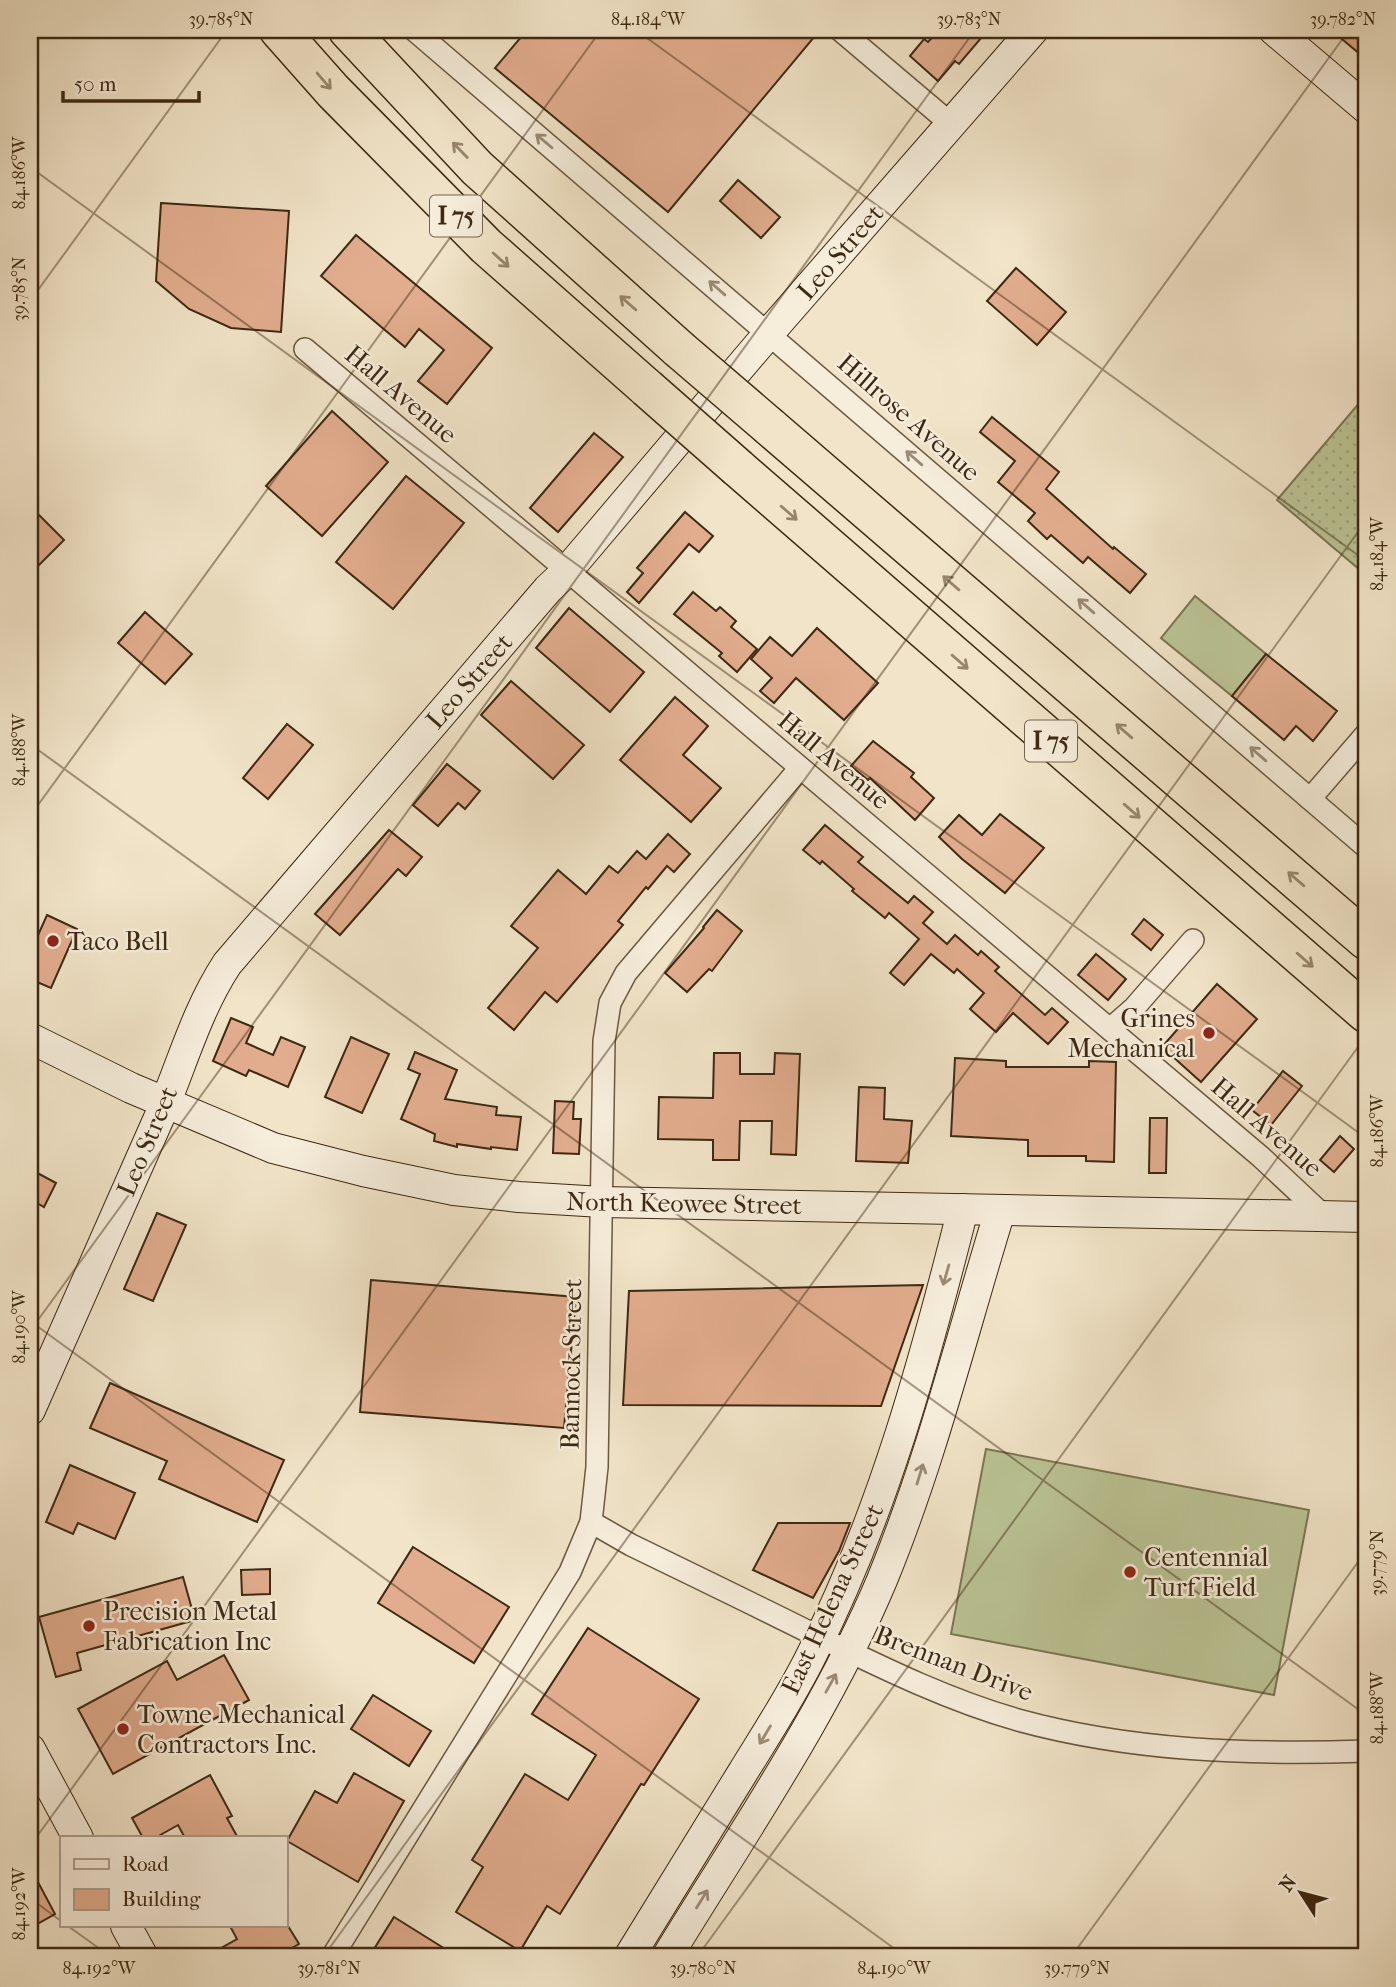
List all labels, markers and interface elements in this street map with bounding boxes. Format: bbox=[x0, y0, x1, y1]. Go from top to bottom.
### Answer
text: 39.785°N bbox=[188, 9, 254, 30]
text: 84.184°W bbox=[611, 9, 686, 30]
text: 39.783°N bbox=[937, 9, 1002, 30]
text: 39.782°N bbox=[1310, 9, 1377, 30]
scale bar bbox=[63, 60, 200, 104]
text: 50 m bbox=[74, 72, 117, 96]
one-way arrow bbox=[316, 72, 332, 90]
one-way arrow bbox=[536, 133, 554, 149]
text: 84.186°W bbox=[9, 135, 30, 209]
one-way arrow bbox=[451, 142, 468, 159]
road number: I 75 bbox=[430, 196, 482, 236]
street label: Leo Street bbox=[791, 198, 891, 306]
one-way arrow bbox=[492, 252, 510, 268]
text: 39.785°N bbox=[9, 256, 30, 322]
one-way arrow bbox=[709, 280, 727, 296]
one-way arrow bbox=[619, 296, 637, 312]
street label: Hall Avenue bbox=[338, 339, 463, 450]
street label: Hillrose Avenue bbox=[831, 347, 986, 488]
one-way arrow bbox=[905, 450, 923, 466]
one-way arrow bbox=[780, 505, 798, 521]
text: 84.184°W bbox=[1367, 516, 1388, 591]
one-way arrow bbox=[942, 575, 960, 591]
one-way arrow bbox=[1077, 598, 1095, 614]
street label: Leo Street bbox=[420, 627, 520, 735]
one-way arrow bbox=[951, 654, 969, 670]
street label: Hall Avenue bbox=[771, 705, 896, 816]
text: 84.188°W bbox=[9, 713, 30, 786]
road number: I 75 bbox=[1025, 720, 1077, 762]
one-way arrow bbox=[1115, 723, 1133, 739]
one-way arrow bbox=[1250, 746, 1268, 762]
one-way arrow bbox=[1123, 803, 1141, 819]
one-way arrow bbox=[1287, 871, 1305, 887]
place label: Taco Bell bbox=[67, 926, 169, 957]
marker: Taco Bell bbox=[45, 933, 61, 949]
one-way arrow bbox=[1295, 952, 1313, 968]
place label: Grines Mechanical bbox=[1067, 1003, 1195, 1064]
marker: Grines Mechanical bbox=[1201, 1025, 1217, 1041]
street label: Hall Avenue bbox=[1205, 1071, 1328, 1184]
street label: Leo Street bbox=[111, 1081, 185, 1201]
text: 84.186°W bbox=[1367, 1093, 1388, 1167]
street label: North Keowee Street bbox=[566, 1186, 803, 1221]
one-way arrow bbox=[939, 1263, 952, 1285]
street label: Bannock Street bbox=[555, 1277, 589, 1450]
text: 84.190°W bbox=[9, 1289, 30, 1364]
one-way arrow bbox=[915, 1463, 927, 1485]
street label: East Helena Street bbox=[775, 1498, 890, 1699]
text: 39.779°N bbox=[1367, 1530, 1388, 1596]
place label: Centennial Turf Field bbox=[1144, 1542, 1269, 1603]
marker: Centennial Turf Field bbox=[1122, 1564, 1138, 1580]
place label: Precision Metal Fabrication Inc bbox=[103, 1596, 277, 1657]
marker: Precision Metal Fabrication Inc bbox=[81, 1618, 97, 1634]
street label: Brennan Drive bbox=[870, 1619, 1037, 1708]
text: 84.188°W bbox=[1367, 1671, 1388, 1744]
one-way arrow bbox=[824, 1673, 838, 1693]
place label: Towne Mechanical Contractors Inc. bbox=[137, 1699, 345, 1760]
marker: Towne Mechanical Contractors Inc. bbox=[115, 1721, 131, 1737]
one-way arrow bbox=[758, 1725, 772, 1745]
legend bbox=[60, 1836, 287, 1927]
text: Road bbox=[122, 1852, 169, 1876]
north arrow bbox=[1266, 1857, 1336, 1927]
text: 84.192°W bbox=[9, 1866, 30, 1940]
text: N bbox=[1275, 1871, 1302, 1896]
text: Building bbox=[122, 1887, 201, 1911]
one-way arrow bbox=[696, 1890, 710, 1910]
text: 84.192°W bbox=[63, 1958, 137, 1979]
text: 39.781°N bbox=[297, 1958, 361, 1979]
text: 39.780°N bbox=[669, 1958, 737, 1979]
text: 84.190°W bbox=[857, 1958, 932, 1979]
text: 39.779°N bbox=[1044, 1958, 1111, 1979]

